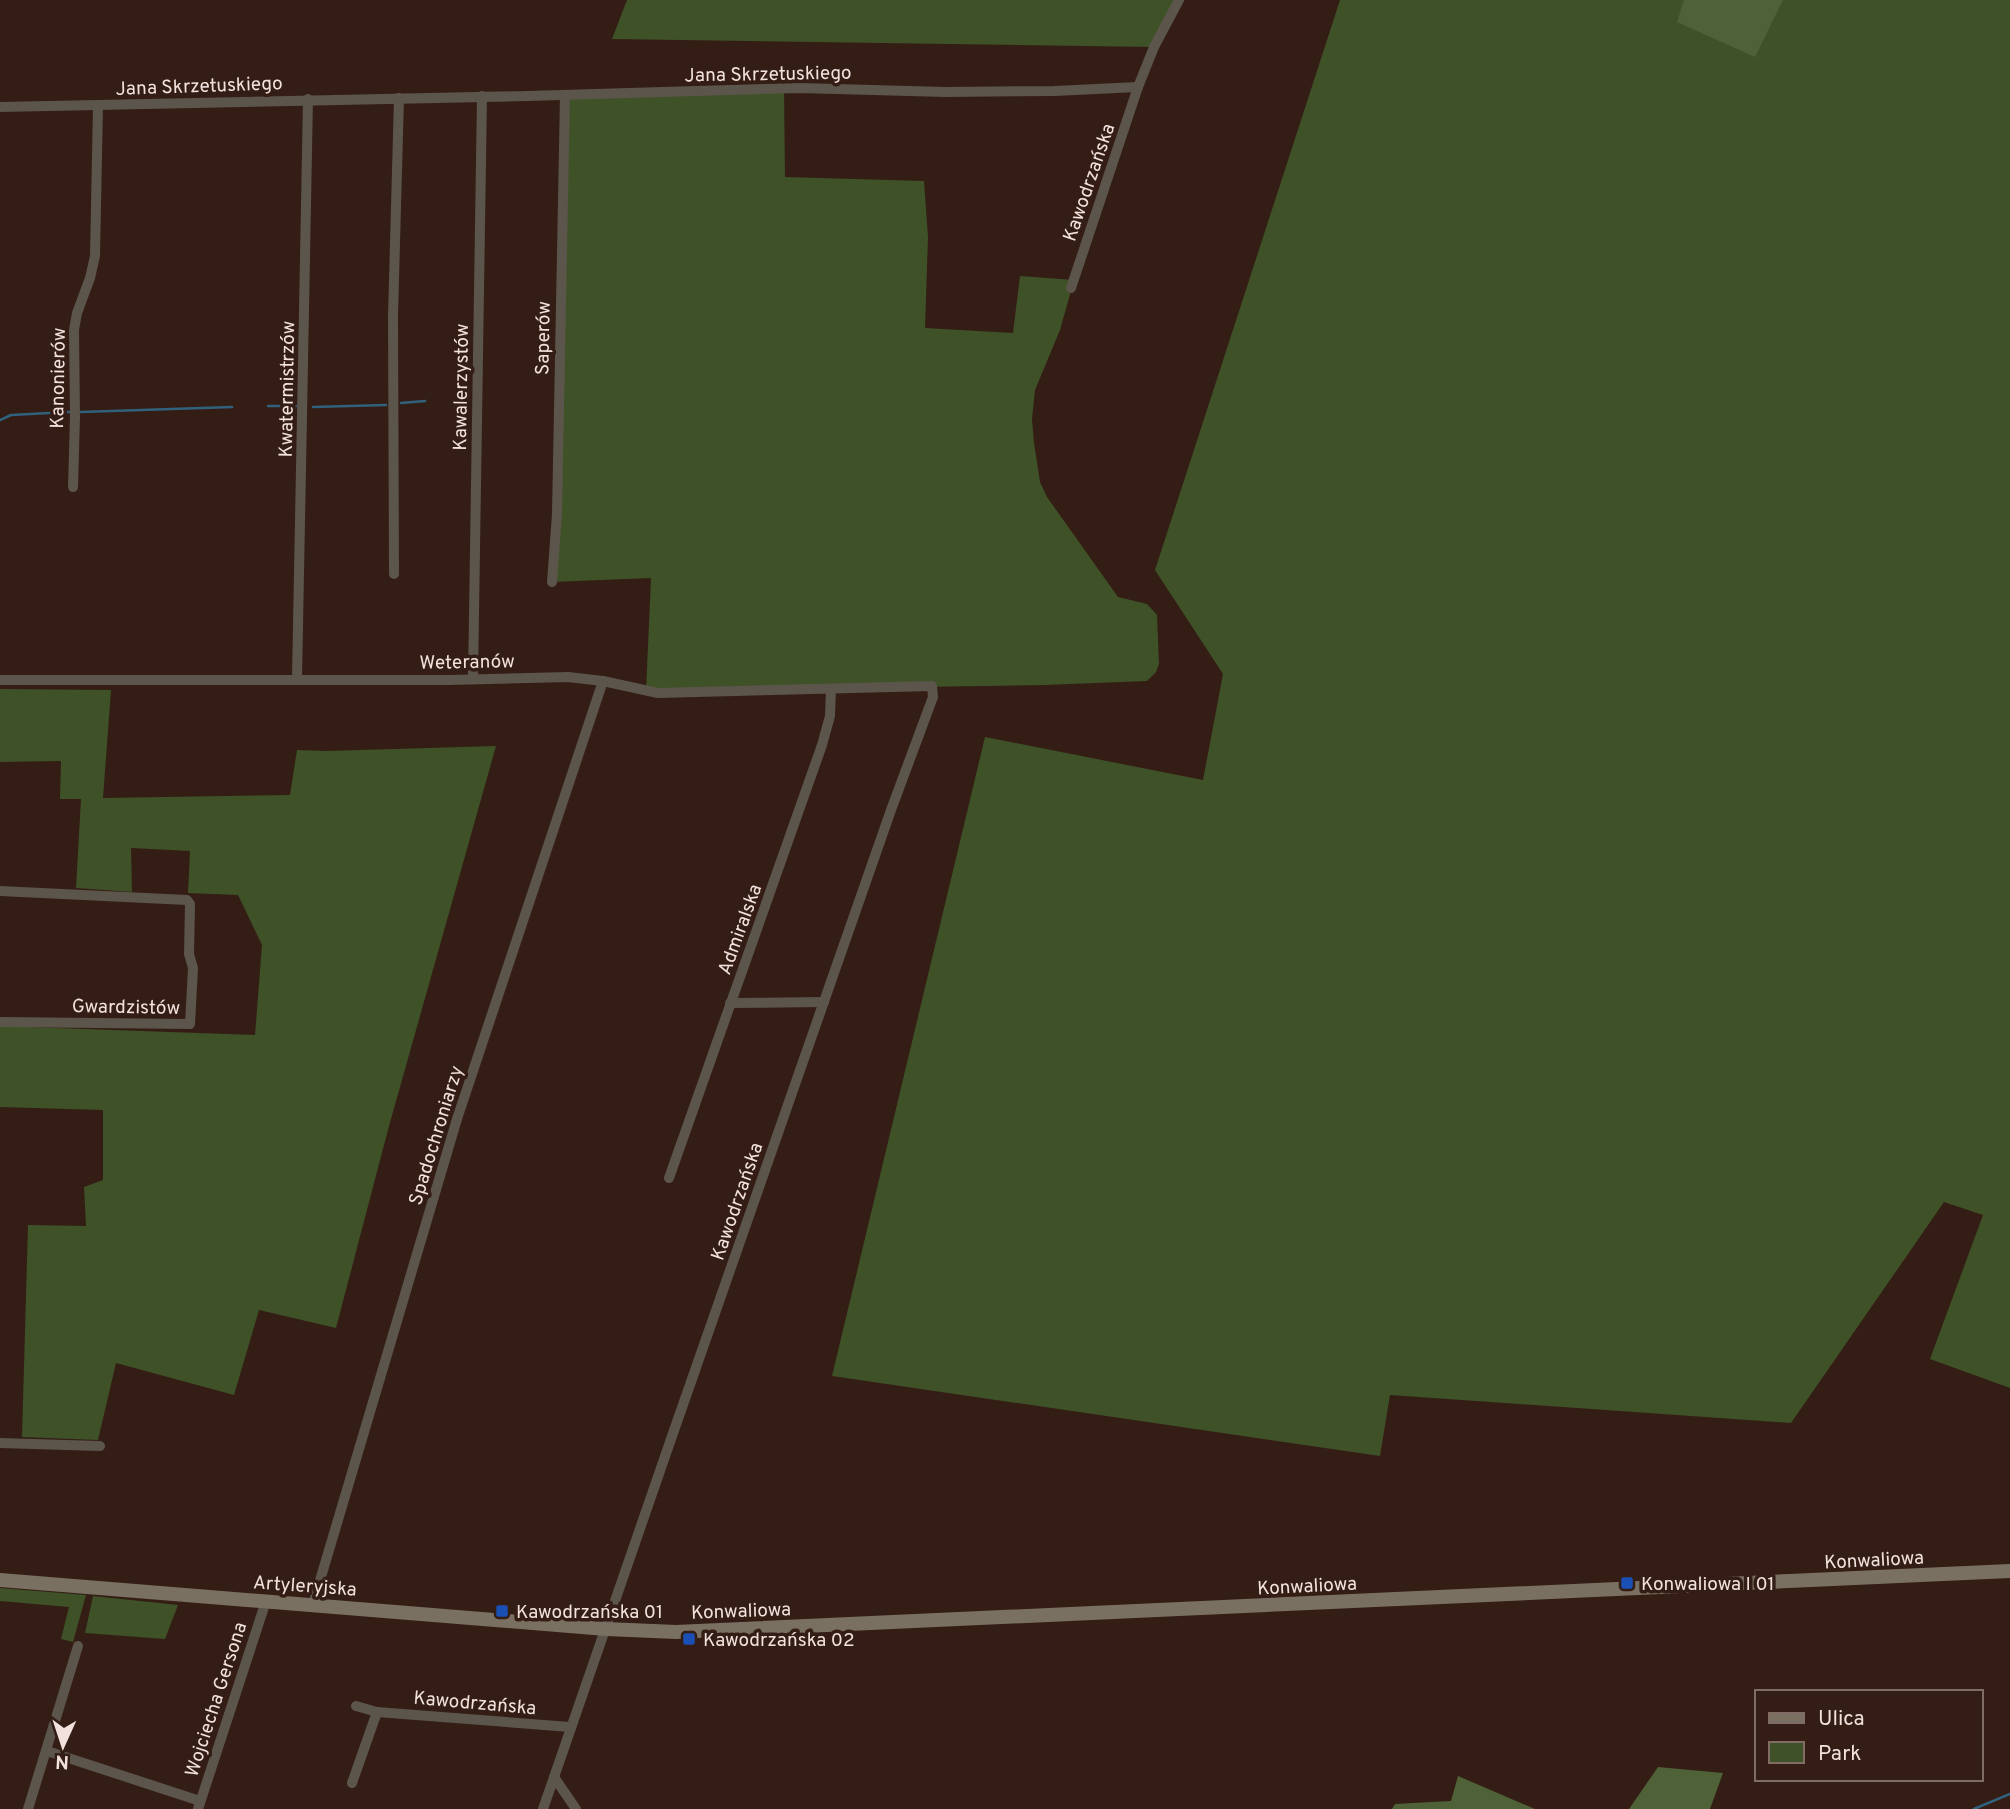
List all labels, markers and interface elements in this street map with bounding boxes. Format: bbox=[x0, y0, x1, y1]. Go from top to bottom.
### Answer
street label: Jana Skrzetuskiego bbox=[684, 62, 852, 88]
street label: Jana Skrzetuskiego bbox=[115, 72, 283, 102]
street label: Kawodrzańska bbox=[1058, 120, 1121, 245]
street label: Saperów bbox=[531, 301, 557, 375]
street label: Kwatermistrzów bbox=[275, 321, 301, 458]
street label: Kawalerzystów bbox=[449, 323, 475, 451]
street label: Kanonierów bbox=[46, 327, 72, 429]
street label: Weteranów bbox=[419, 650, 515, 676]
street label: Admiralska bbox=[713, 881, 768, 978]
street label: Gwardzistów bbox=[72, 995, 180, 1021]
street label: Spadochroniarzy bbox=[404, 1063, 470, 1208]
street label: Kawodrzańska bbox=[706, 1139, 769, 1264]
street label: Konwaliowa bbox=[1824, 1546, 1925, 1576]
street label: Artyleryjska bbox=[252, 1571, 357, 1603]
street label: Konwaliowa bbox=[1257, 1572, 1358, 1602]
place label: Konwaliowa I 01 bbox=[1641, 1573, 1775, 1597]
marker: Konwaliowa I 01 bbox=[1619, 1575, 1635, 1591]
street label: Konwaliowa bbox=[691, 1598, 791, 1626]
place label: Kawodrzańska 01 bbox=[516, 1601, 663, 1625]
marker: Kawodrzańska 01 bbox=[494, 1603, 510, 1619]
street label: Wojciecha Gersona bbox=[181, 1619, 253, 1780]
place label: Kawodrzańska 02 bbox=[703, 1629, 855, 1653]
marker: Kawodrzańska 02 bbox=[681, 1631, 697, 1647]
street label: Kawodrzańska bbox=[412, 1687, 537, 1721]
legend bbox=[1755, 1690, 1982, 1781]
text: Ulica bbox=[1818, 1706, 1865, 1733]
north arrow bbox=[28, 1711, 98, 1781]
text: Park bbox=[1818, 1741, 1861, 1768]
text: N bbox=[55, 1749, 70, 1773]

